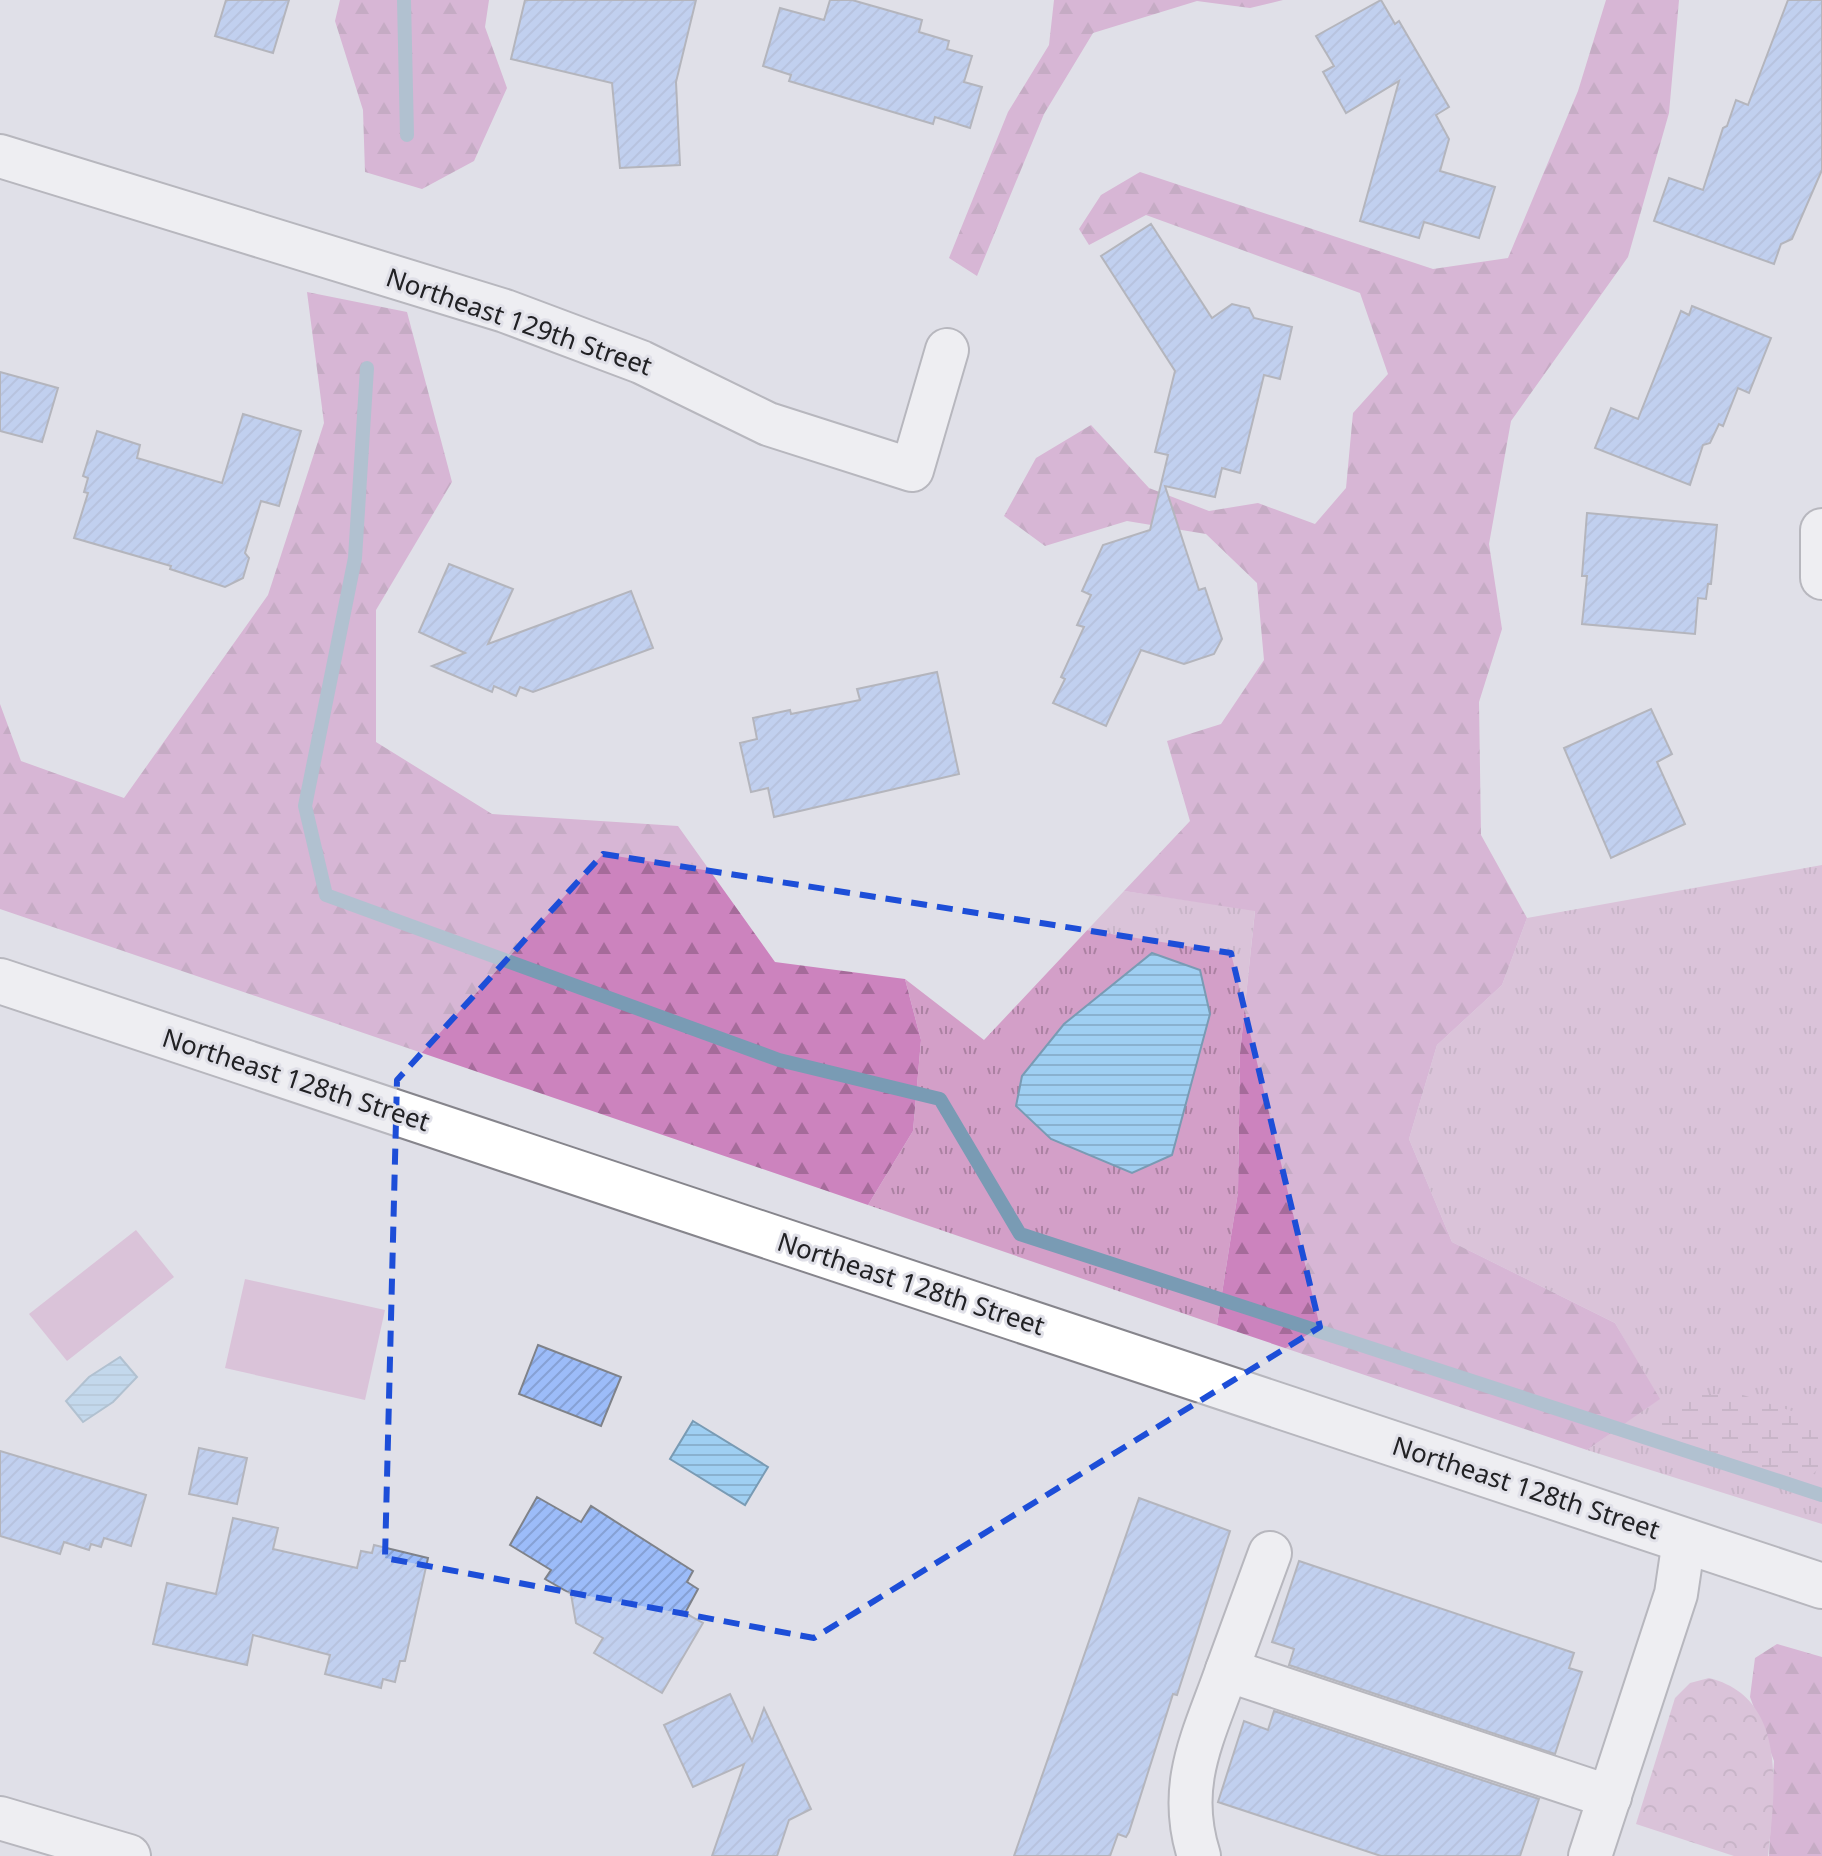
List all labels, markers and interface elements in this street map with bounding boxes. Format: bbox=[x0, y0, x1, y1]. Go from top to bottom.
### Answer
street label: Northeast 129th Street bbox=[382, 259, 657, 383]
street label: Northeast 128th Street bbox=[158, 1019, 435, 1139]
street label: Northeast 128th Street bbox=[773, 1223, 1050, 1343]
street label: Northeast 128th Street bbox=[1388, 1427, 1665, 1547]

